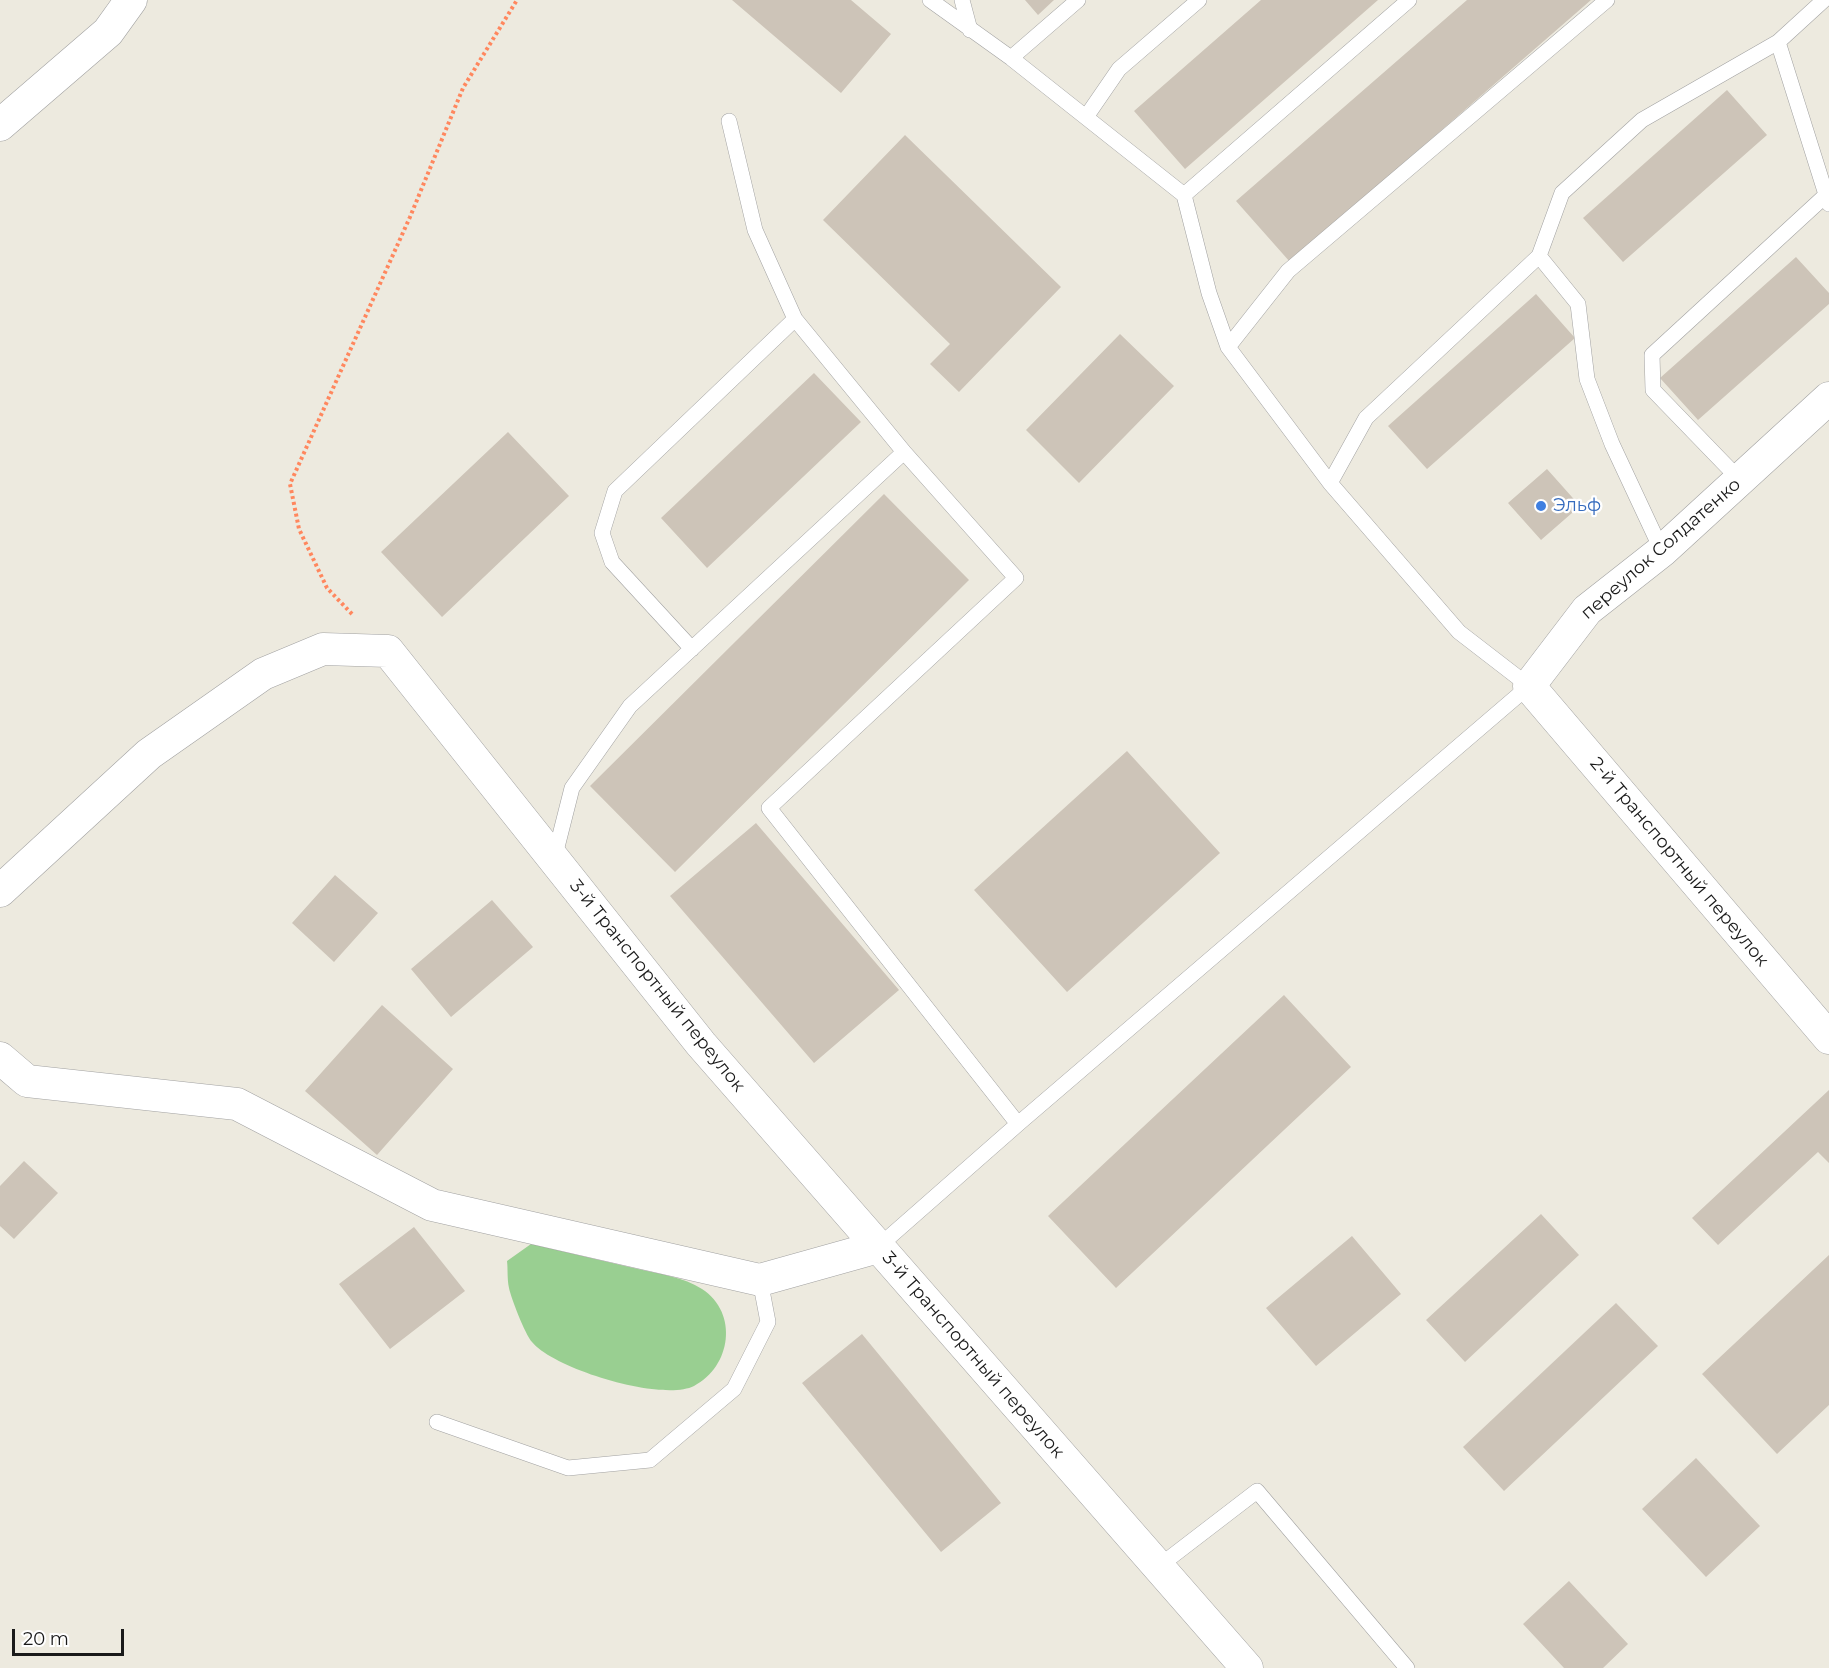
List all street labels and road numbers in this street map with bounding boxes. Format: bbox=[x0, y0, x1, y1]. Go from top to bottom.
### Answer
street label: переулок Солдатенко bbox=[1577, 474, 1745, 624]
street label: 2-й Транспортный переулок bbox=[1585, 753, 1773, 971]
street label: 3-й Транспортный переулок bbox=[565, 876, 749, 1096]
street label: 3-й Транспортный переулок bbox=[877, 1247, 1069, 1463]

